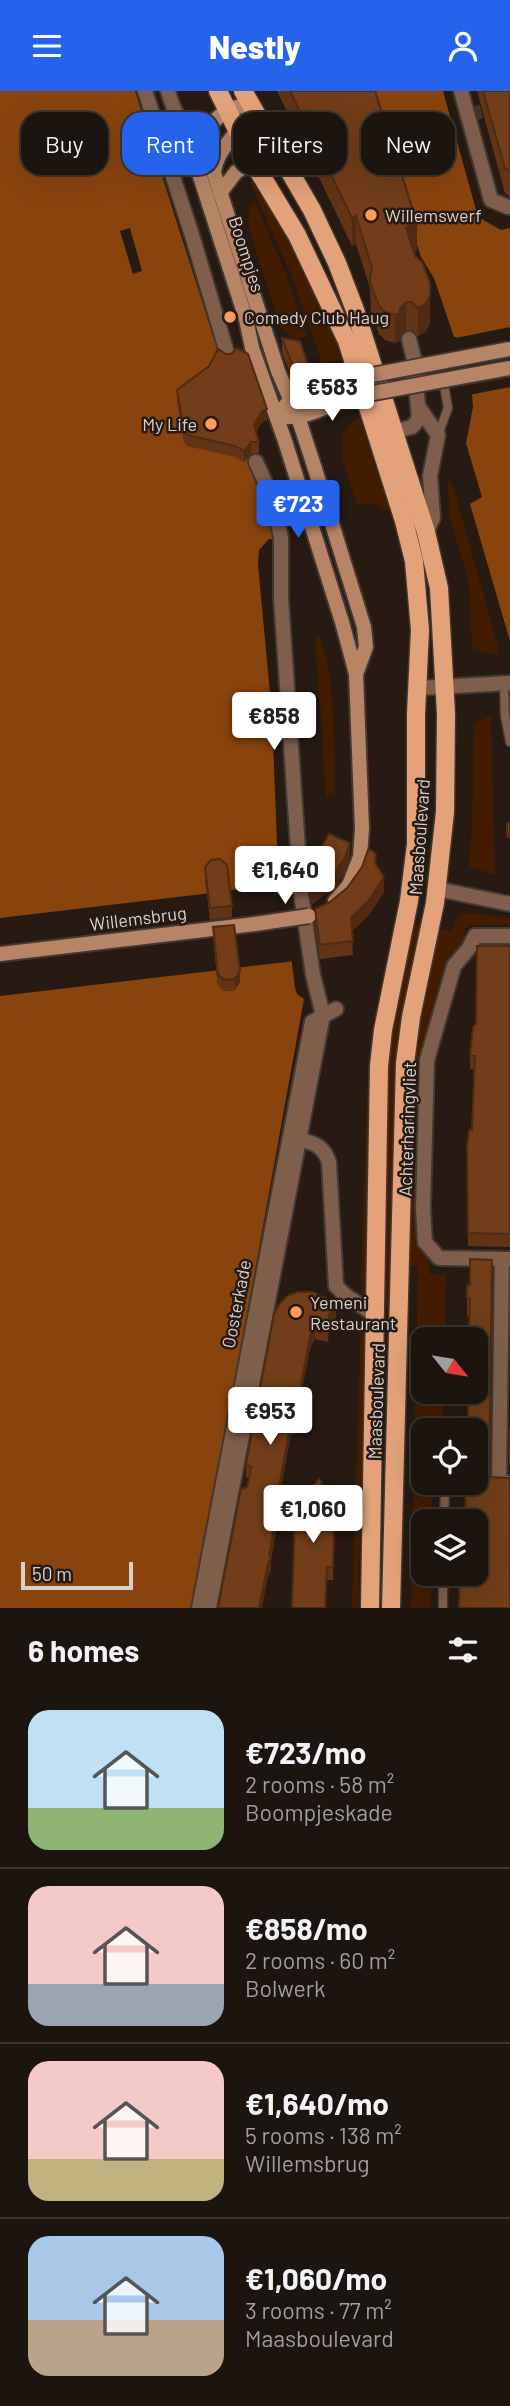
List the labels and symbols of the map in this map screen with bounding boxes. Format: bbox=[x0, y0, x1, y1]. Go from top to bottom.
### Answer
place label: Willemswerf bbox=[385, 204, 482, 226]
marker: Willemswerf bbox=[363, 207, 379, 223]
street label: Boompjes bbox=[224, 213, 270, 295]
place label: Comedy Club Haug bbox=[244, 306, 389, 328]
marker: Comedy Club Haug bbox=[222, 309, 238, 325]
pin: €583 bbox=[291, 363, 373, 423]
place label: My Life bbox=[142, 413, 197, 435]
marker: My Life bbox=[203, 416, 219, 432]
pin: €723 bbox=[257, 481, 339, 540]
pin: €858 bbox=[233, 693, 315, 752]
street label: Maasboulevard bbox=[404, 778, 434, 896]
pin: €1,640 bbox=[228, 847, 342, 906]
street label: Willemsbrug bbox=[88, 901, 188, 935]
street label: Achterharingvliet bbox=[394, 1061, 420, 1197]
street label: Oosterkade bbox=[217, 1258, 255, 1350]
place label: Yemeni Restaurant bbox=[310, 1291, 396, 1334]
marker: Yemeni Restaurant bbox=[288, 1304, 304, 1320]
north arrow bbox=[411, 1327, 488, 1403]
street label: Maasboulevard bbox=[363, 1342, 389, 1460]
pin: €953 bbox=[229, 1387, 311, 1447]
pin: €1,060 bbox=[256, 1485, 370, 1545]
scale bar bbox=[21, 1559, 133, 1591]

